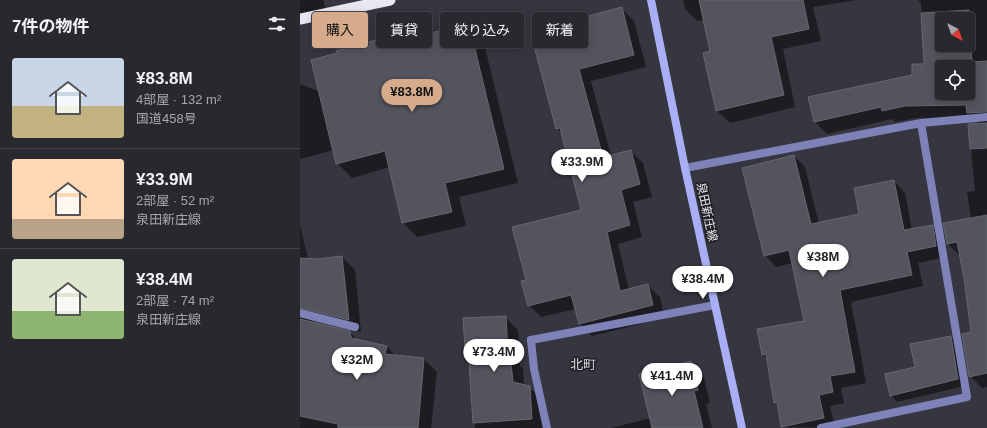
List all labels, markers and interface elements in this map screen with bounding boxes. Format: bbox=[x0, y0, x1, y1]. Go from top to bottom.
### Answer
chip: 購入 bbox=[312, 12, 368, 48]
chip: 賃貸 bbox=[376, 12, 432, 48]
chip: 絞り込み bbox=[440, 12, 524, 48]
chip: 新着 bbox=[532, 12, 588, 48]
north arrow bbox=[935, 12, 975, 52]
map controls bbox=[935, 12, 975, 100]
icon: filters bbox=[266, 13, 288, 35]
text: 7件の物件 bbox=[12, 17, 89, 36]
button: locate bbox=[935, 60, 975, 100]
text: ¥83.8M bbox=[136, 69, 193, 88]
icon: home bbox=[44, 74, 92, 122]
pin: ¥83.8M bbox=[379, 79, 445, 113]
text: ¥83.8M bbox=[390, 84, 434, 99]
text: 4部屋 · 132 m² bbox=[136, 92, 221, 107]
text: 国道458号 bbox=[136, 111, 197, 126]
pin: ¥33.9M bbox=[549, 149, 615, 183]
text: ¥33.9M bbox=[560, 154, 604, 169]
text: ¥33.9M bbox=[136, 170, 193, 189]
icon: home bbox=[44, 175, 92, 223]
street label: 泉田新庄線 bbox=[694, 181, 720, 243]
text: 2部屋 · 52 m² bbox=[136, 193, 214, 208]
text: 泉田新庄線 bbox=[136, 212, 201, 227]
pin: ¥38M bbox=[799, 244, 847, 278]
text: ¥38M bbox=[807, 249, 839, 264]
pin: ¥38.4M bbox=[670, 266, 736, 300]
text: ¥38.4M bbox=[136, 270, 193, 289]
text: ¥38.4M bbox=[681, 271, 725, 286]
icon: home bbox=[44, 275, 92, 323]
text: 2部屋 · 74 m² bbox=[136, 293, 214, 308]
text: 泉田新庄線 bbox=[136, 312, 201, 327]
pin: ¥73.4M bbox=[461, 339, 527, 373]
text: ¥73.4M bbox=[472, 344, 516, 359]
pin: ¥32M bbox=[333, 347, 381, 381]
text: ¥32M bbox=[341, 352, 373, 367]
district label: 北町 bbox=[570, 357, 596, 372]
pin: ¥41.4M bbox=[639, 363, 705, 397]
text: ¥41.4M bbox=[650, 368, 694, 383]

